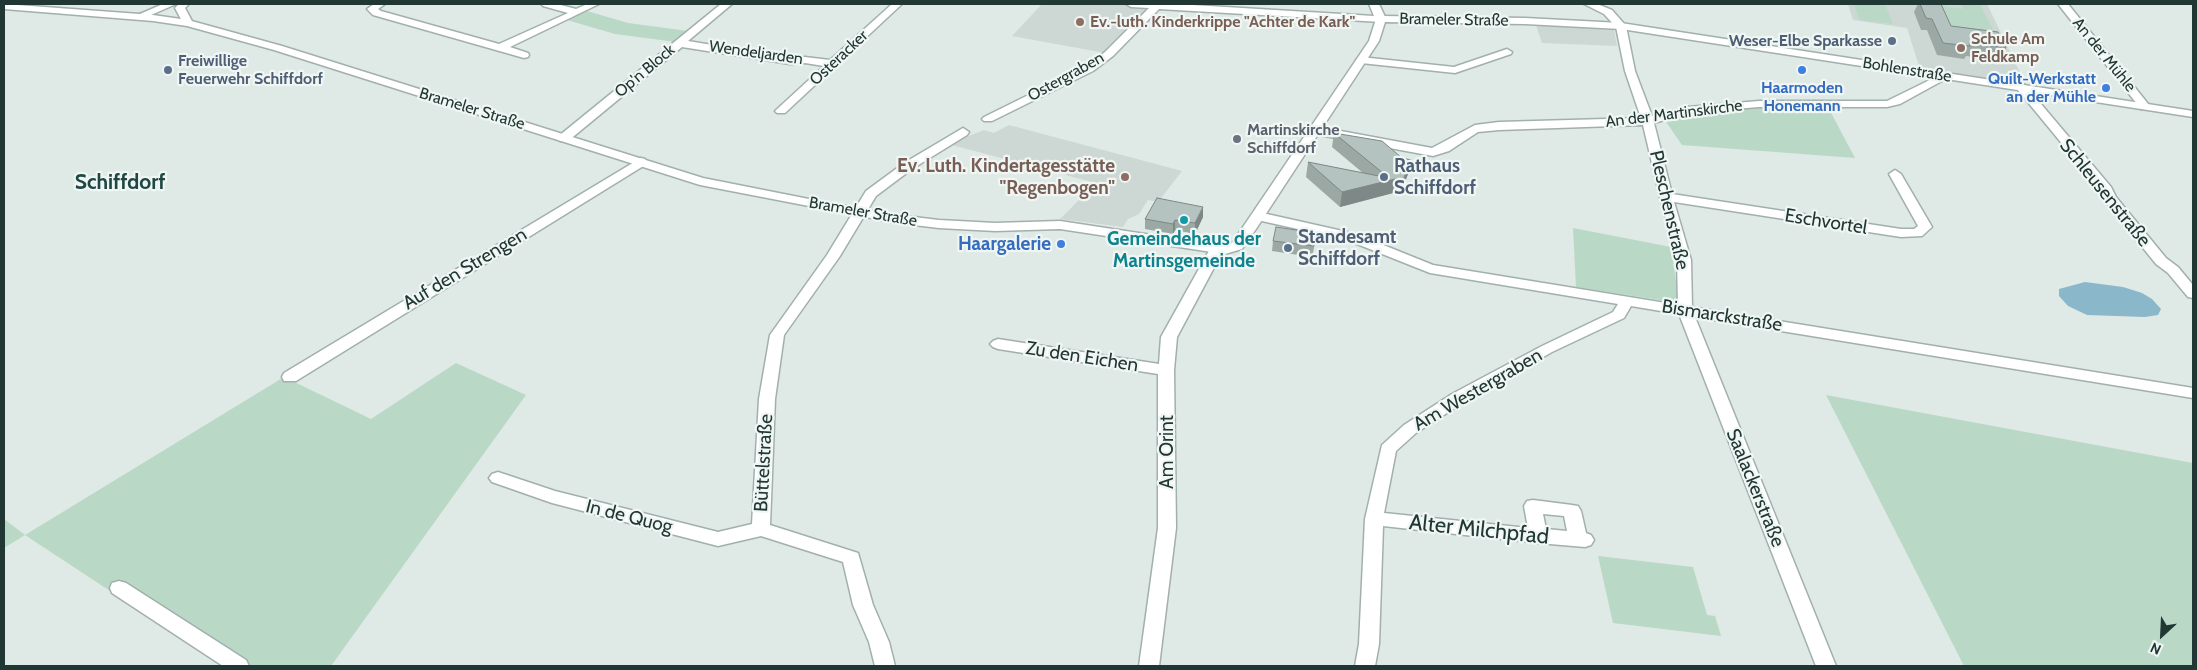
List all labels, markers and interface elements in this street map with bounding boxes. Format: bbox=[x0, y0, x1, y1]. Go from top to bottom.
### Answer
street label: Brameler Straße bbox=[1399, 9, 1509, 31]
place label: Ev.-luth. Kinderkrippe "Achter de Kark" bbox=[1090, 12, 1355, 32]
street label: An der Mühle bbox=[2068, 14, 2140, 96]
marker: Ev.-luth. Kinderkrippe "Achter de Kark" bbox=[1074, 16, 1086, 28]
street label: Osteracker bbox=[806, 26, 872, 90]
place label: Schule Am Feldkamp bbox=[1971, 29, 2045, 67]
place label: Weser-Elbe Sparkasse bbox=[1729, 31, 1882, 51]
marker: Weser-Elbe Sparkasse bbox=[1886, 35, 1898, 47]
street label: Wendeljarden bbox=[708, 37, 804, 69]
street label: Op'n Block bbox=[611, 40, 679, 102]
marker: Schule Am Feldkamp bbox=[1955, 42, 1967, 54]
street label: Ostergraben bbox=[1025, 48, 1107, 106]
place label: Freiwillige Feuerwehr Schiffdorf bbox=[178, 51, 323, 89]
street label: Bohlenstraße bbox=[1861, 53, 1953, 87]
marker: Freiwillige Feuerwehr Schiffdorf bbox=[162, 64, 174, 76]
marker: Haarmoden Honemann bbox=[1796, 64, 1808, 76]
place label: Quilt-Werkstatt an der Mühle bbox=[1988, 69, 2096, 107]
place label: Haarmoden Honemann bbox=[1761, 78, 1843, 116]
marker: Quilt-Werkstatt an der Mühle bbox=[2100, 82, 2112, 94]
street label: Brameler Straße bbox=[417, 84, 527, 134]
street label: An der Martinskirche bbox=[1605, 96, 1743, 132]
place label: Martinskirche Schiffdorf bbox=[1247, 120, 1339, 158]
marker: Martinskirche Schiffdorf bbox=[1231, 133, 1243, 145]
street label: Schleusenstraße bbox=[2055, 134, 2155, 252]
street label: Pleschenstraße bbox=[1644, 148, 1694, 272]
place label: Ev. Luth. Kindertagesstätte "Regenbogen" bbox=[897, 155, 1115, 199]
place label: Rathaus Schiffdorf bbox=[1394, 155, 1476, 199]
district label: Schiffdorf bbox=[75, 170, 165, 196]
marker: Ev. Luth. Kindertagesstätte "Regenbogen" bbox=[1119, 171, 1131, 183]
marker: Rathaus Schiffdorf bbox=[1378, 171, 1390, 183]
street label: Brameler Straße bbox=[808, 193, 918, 231]
street label: Eschvortel bbox=[1783, 204, 1869, 240]
marker: Gemeindehaus der Martinsgemeinde bbox=[1178, 214, 1190, 226]
street label: Auf den Strengen bbox=[399, 223, 531, 315]
place label: Standesamt Schiffdorf bbox=[1298, 226, 1396, 270]
place label: Gemeindehaus der Martinsgemeinde bbox=[1107, 228, 1261, 272]
place label: Haargalerie bbox=[958, 233, 1051, 255]
marker: Haargalerie bbox=[1055, 238, 1067, 250]
marker: Standesamt Schiffdorf bbox=[1282, 242, 1294, 254]
street label: Bismarckstraße bbox=[1660, 295, 1784, 337]
street label: Zu den Eichen bbox=[1024, 337, 1140, 377]
street label: Am Westergraben bbox=[1410, 344, 1546, 436]
street label: Büttelstraße bbox=[750, 413, 778, 513]
street label: Am Orint bbox=[1156, 415, 1178, 489]
street label: Saalackerstraße bbox=[1721, 426, 1789, 550]
street label: In de Quog bbox=[583, 495, 675, 539]
street label: Alter Milchpfad bbox=[1408, 510, 1550, 550]
north arrow bbox=[2137, 610, 2187, 660]
text: N bbox=[2147, 638, 2164, 659]

